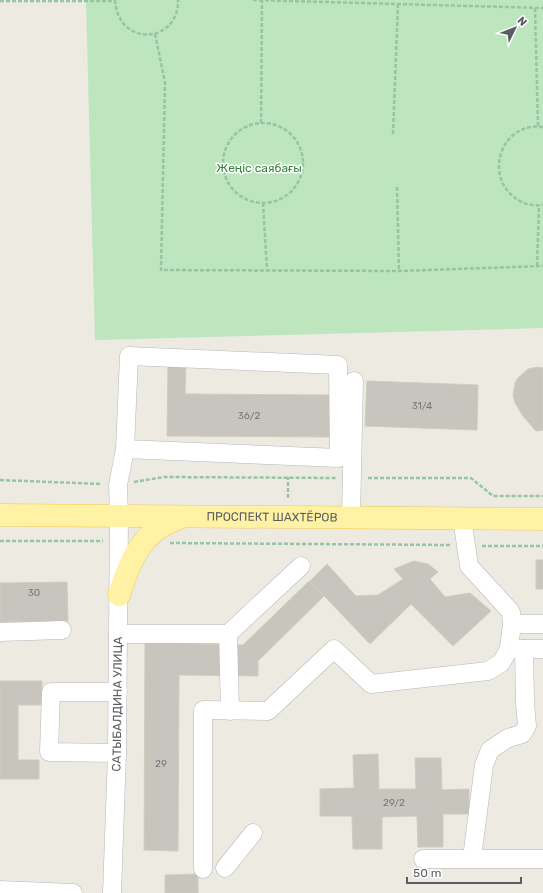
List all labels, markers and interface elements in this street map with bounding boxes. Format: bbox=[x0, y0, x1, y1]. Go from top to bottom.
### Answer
north arrow bbox=[495, 8, 535, 48]
text: N bbox=[514, 14, 529, 29]
park label: Жеңіс саябағы bbox=[216, 161, 302, 175]
house number: 31/4 bbox=[412, 400, 432, 412]
house number: 36/2 bbox=[238, 410, 260, 422]
street label: ПРОСПЕКТ ШАХТЁРОВ bbox=[206, 510, 338, 524]
house number: 30 bbox=[28, 587, 40, 599]
street label: САТЫБАЛДИНА УЛИЦА bbox=[109, 637, 125, 772]
house number: 29 bbox=[155, 758, 167, 770]
house number: 29/2 bbox=[383, 797, 405, 809]
scale bar bbox=[407, 859, 521, 885]
text: 50 m bbox=[413, 866, 441, 880]

